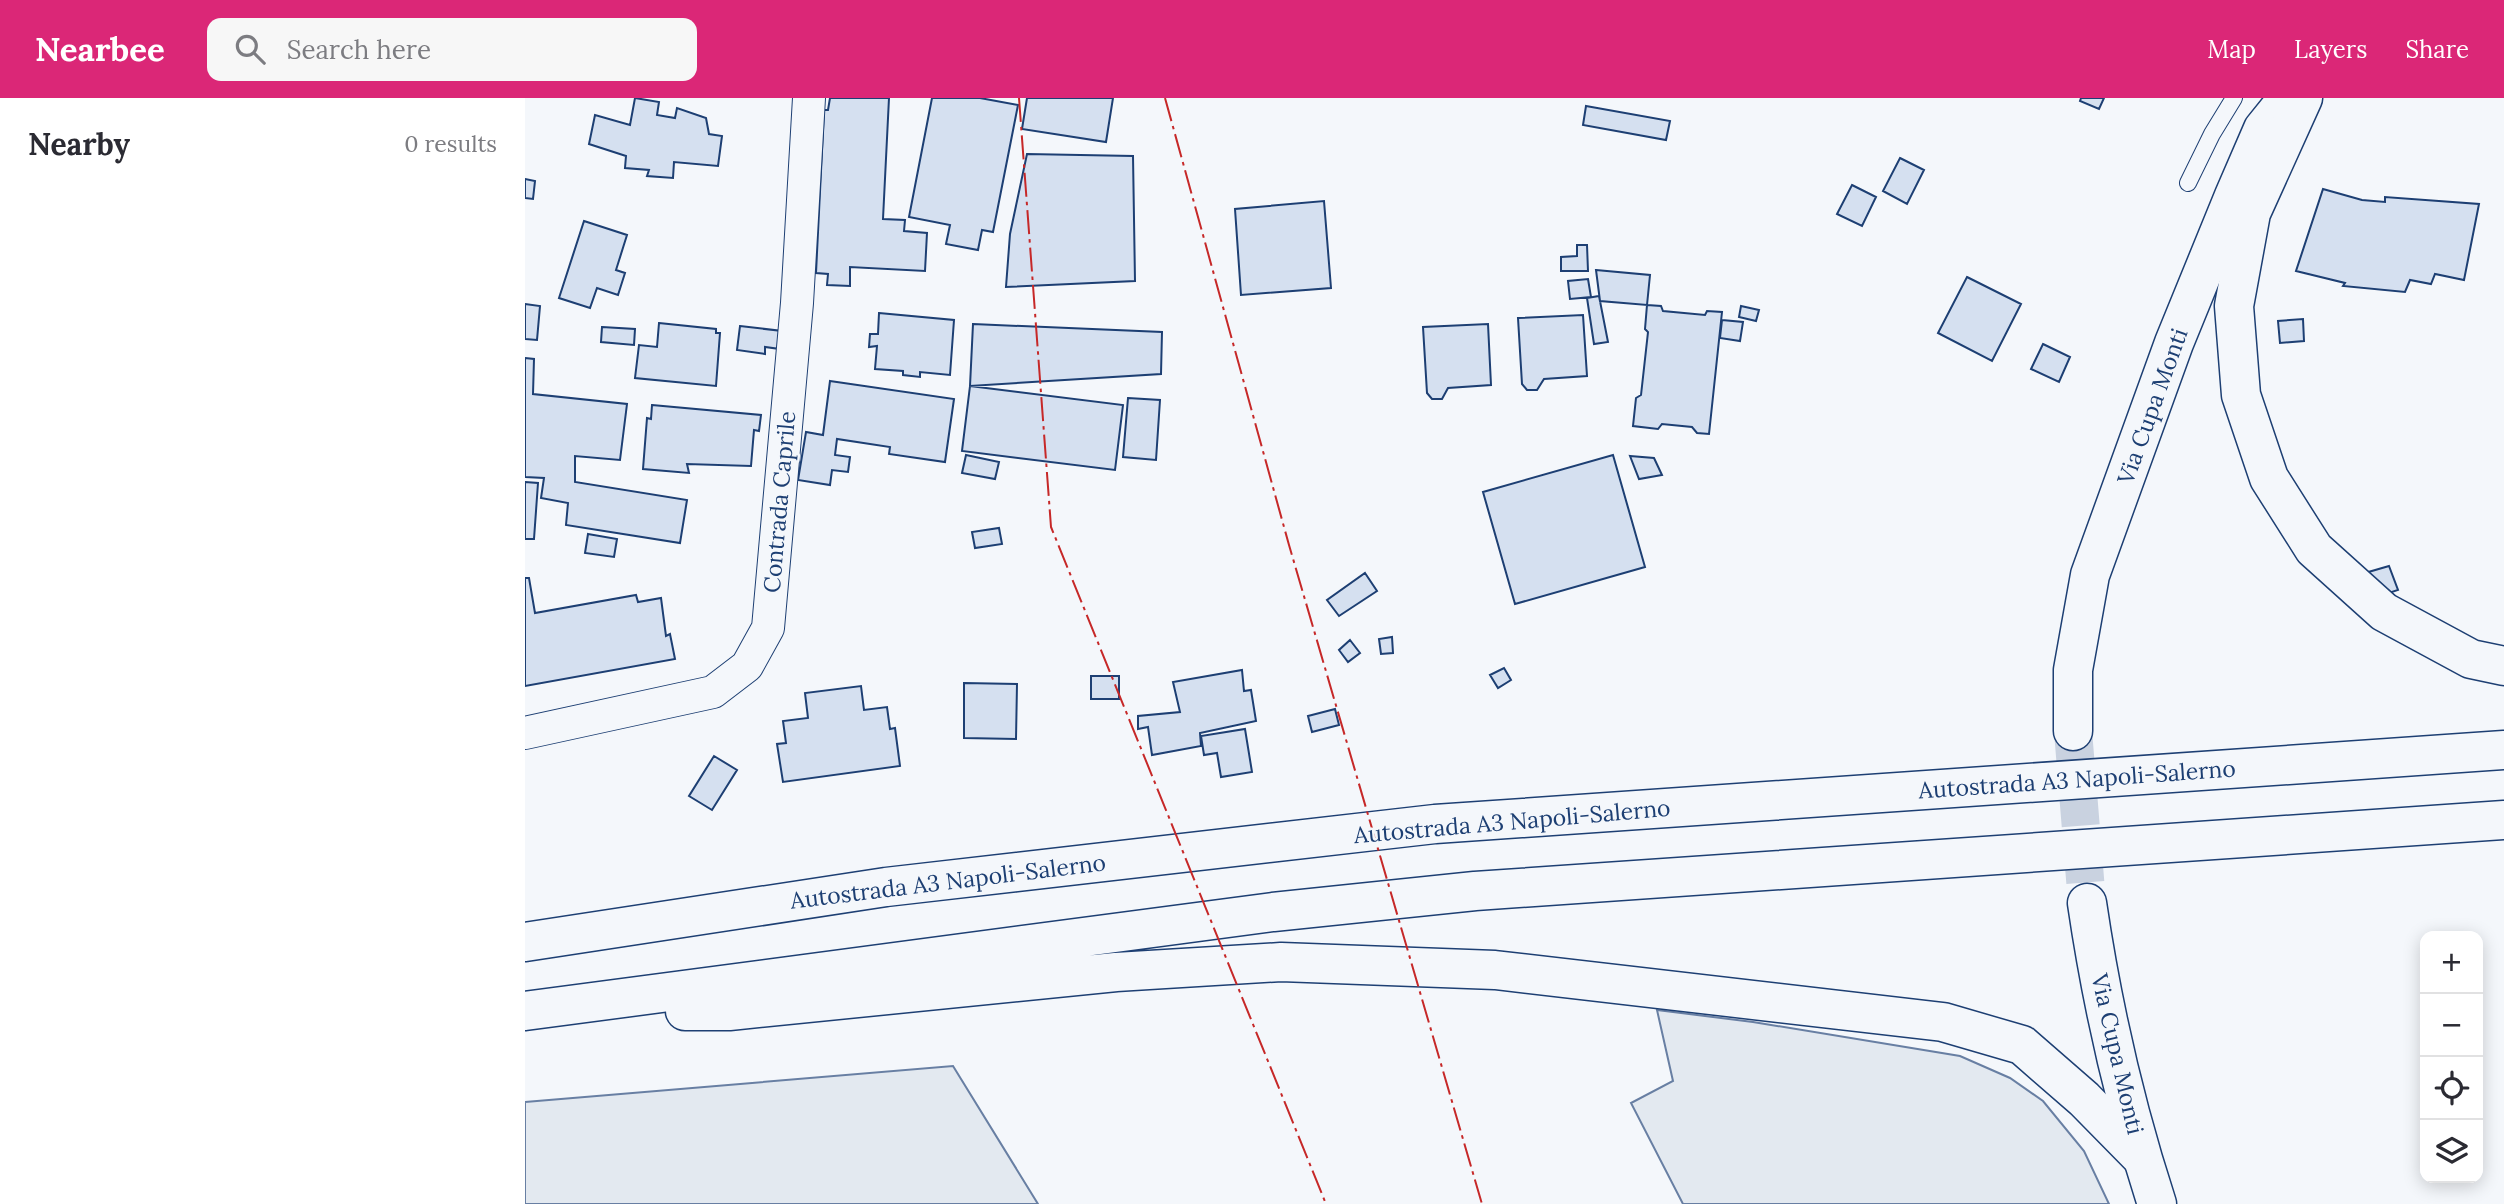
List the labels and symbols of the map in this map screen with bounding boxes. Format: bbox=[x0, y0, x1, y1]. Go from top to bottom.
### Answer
street label: Via Cupa Monti bbox=[2110, 324, 2194, 489]
street label: Contrada Caprile bbox=[757, 410, 801, 594]
street label: Autostrada A3 Napoli-Salerno bbox=[1917, 753, 2236, 805]
street label: Autostrada A3 Napoli-Salerno bbox=[1351, 793, 1672, 849]
street label: Autostrada A3 Napoli-Salerno bbox=[788, 847, 1107, 915]
street label: Via Cupa Monti bbox=[2085, 970, 2151, 1137]

